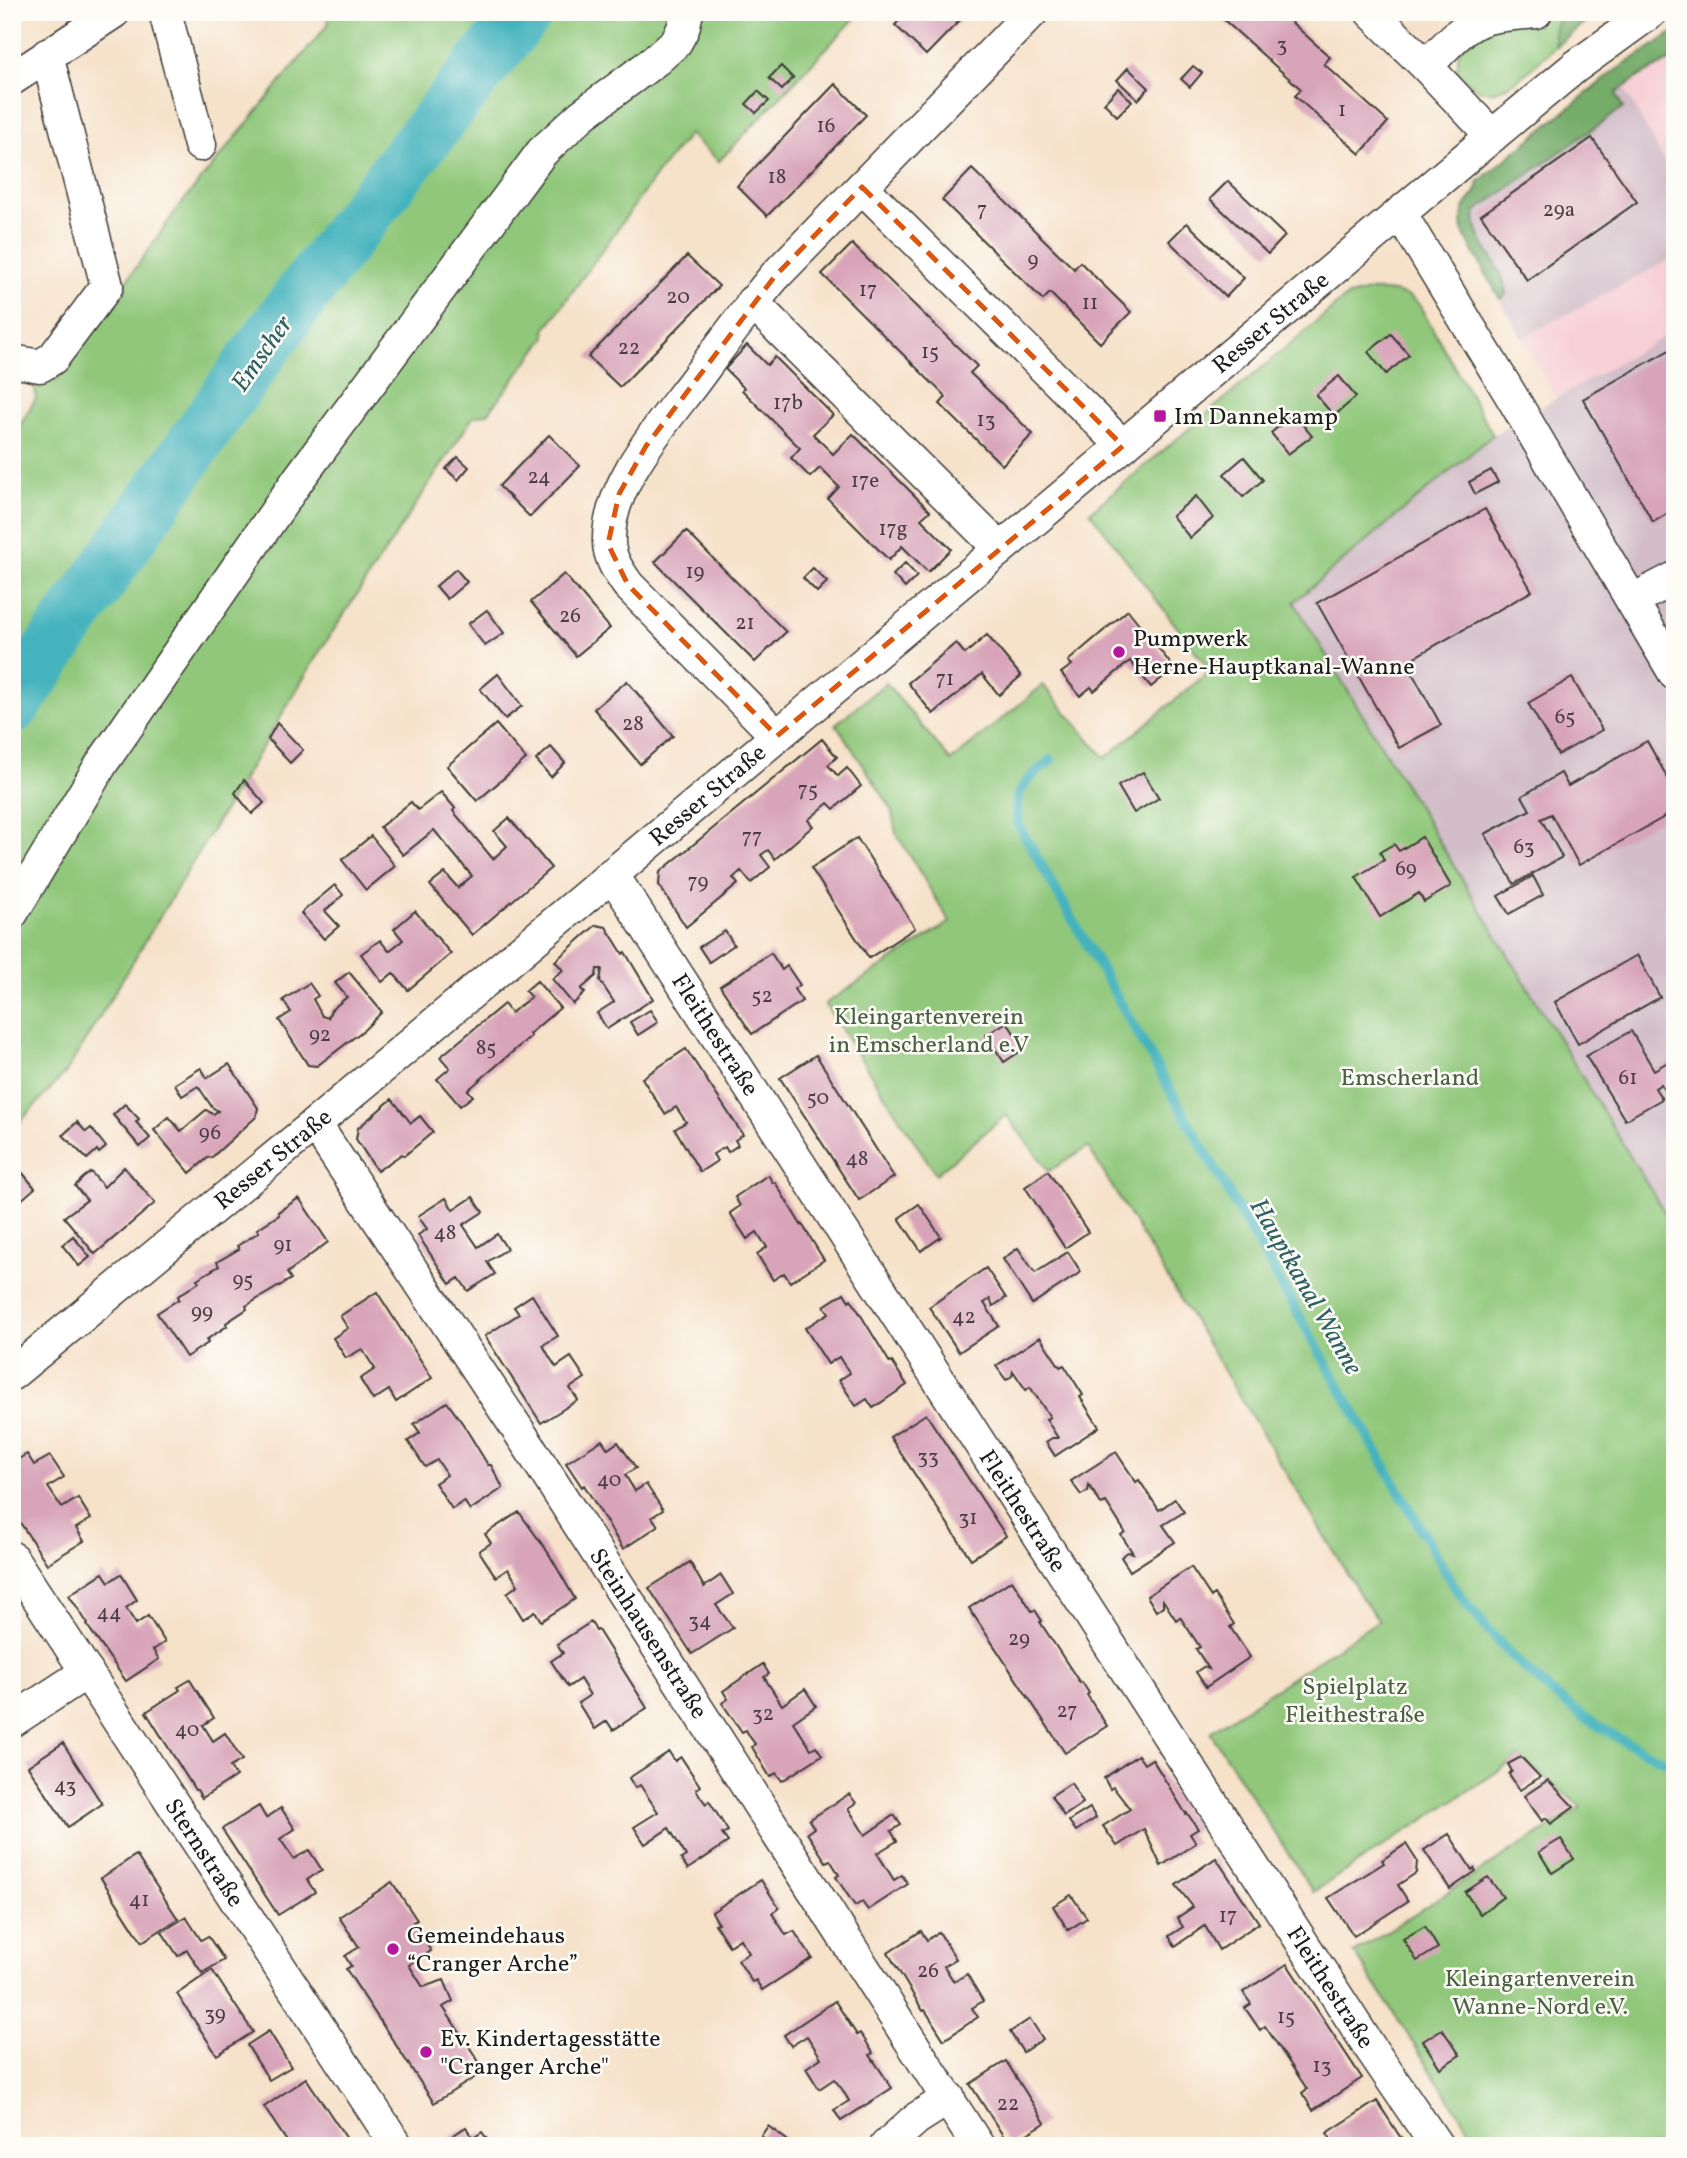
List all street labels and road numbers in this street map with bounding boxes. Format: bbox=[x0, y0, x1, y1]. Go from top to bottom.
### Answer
street label: Resser Straße bbox=[1206, 264, 1337, 383]
street label: Resser Straße bbox=[643, 737, 775, 855]
street label: Fleithestraße bbox=[662, 968, 766, 1104]
street label: Resser Straße bbox=[208, 1102, 340, 1219]
street label: Fleithestraße bbox=[969, 1444, 1074, 1580]
street label: Steinhausenstraße bbox=[580, 1542, 715, 1726]
street label: Sternstraße bbox=[155, 1793, 251, 1915]
street label: Fleithestraße bbox=[1277, 1920, 1381, 2056]

